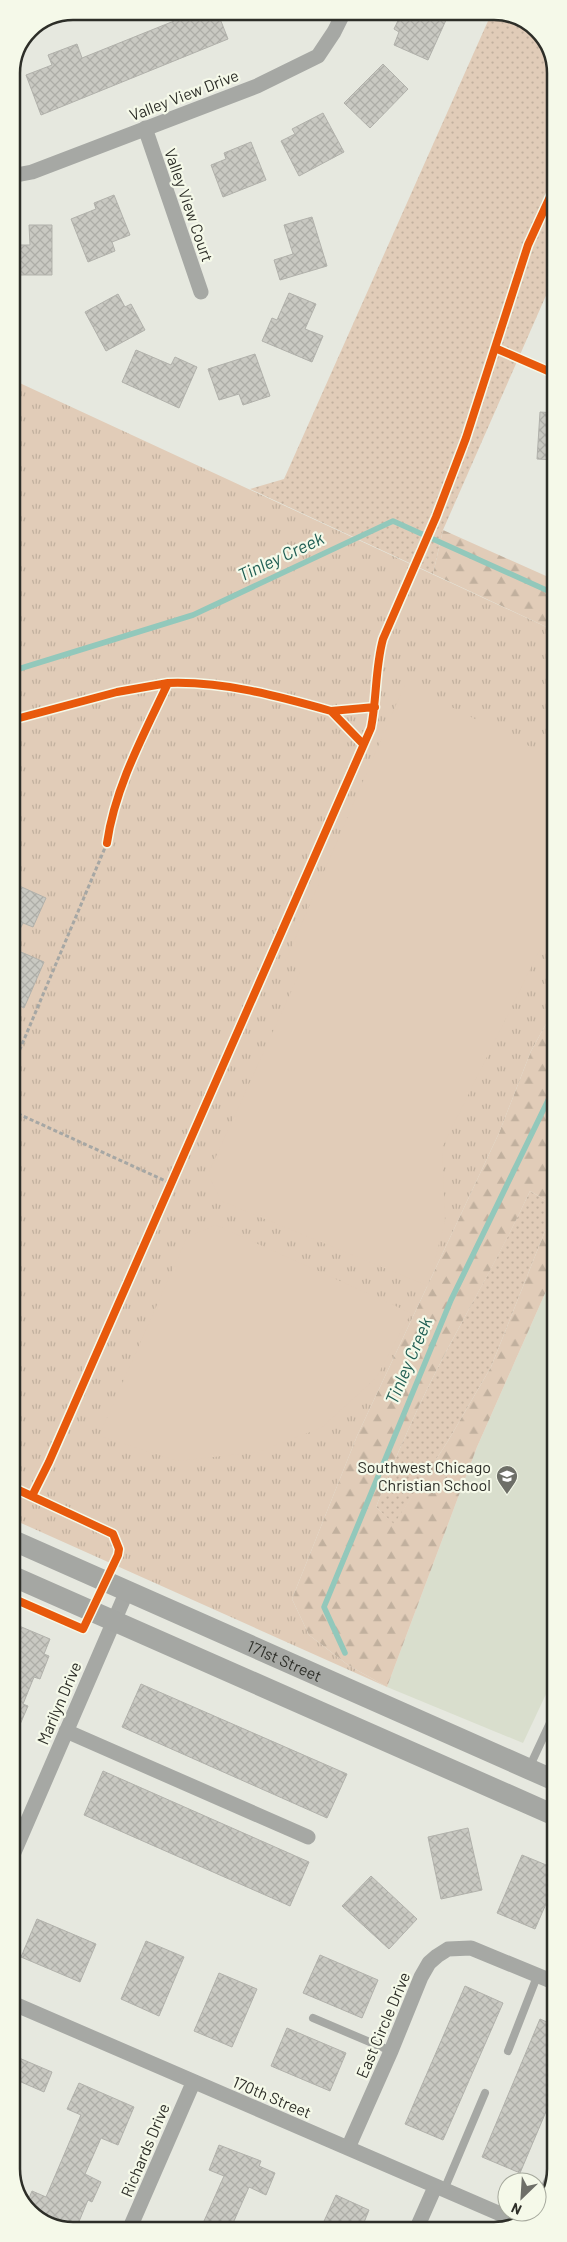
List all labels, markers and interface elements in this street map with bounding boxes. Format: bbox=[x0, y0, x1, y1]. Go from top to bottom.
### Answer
street label: Valley View Drive bbox=[127, 65, 241, 124]
street label: Valley View Court bbox=[161, 146, 218, 264]
water label: Tinley Creek bbox=[234, 526, 327, 586]
water label: Tinley Creek bbox=[380, 1314, 436, 1407]
place label: Southwest Chicago Christian School bbox=[358, 1457, 491, 1494]
school or university icon: Southwest Chicago Christian School bbox=[495, 1464, 519, 1495]
street label: 171st Street bbox=[245, 1636, 325, 1685]
street label: Marilyn Drive bbox=[33, 1659, 84, 1747]
street label: East Circle Drive bbox=[352, 1969, 413, 2081]
street label: 170th Street bbox=[230, 2071, 314, 2122]
street label: Richards Drive bbox=[116, 2100, 173, 2200]
north arrow bbox=[497, 2172, 547, 2222]
text: N bbox=[508, 2200, 524, 2219]

